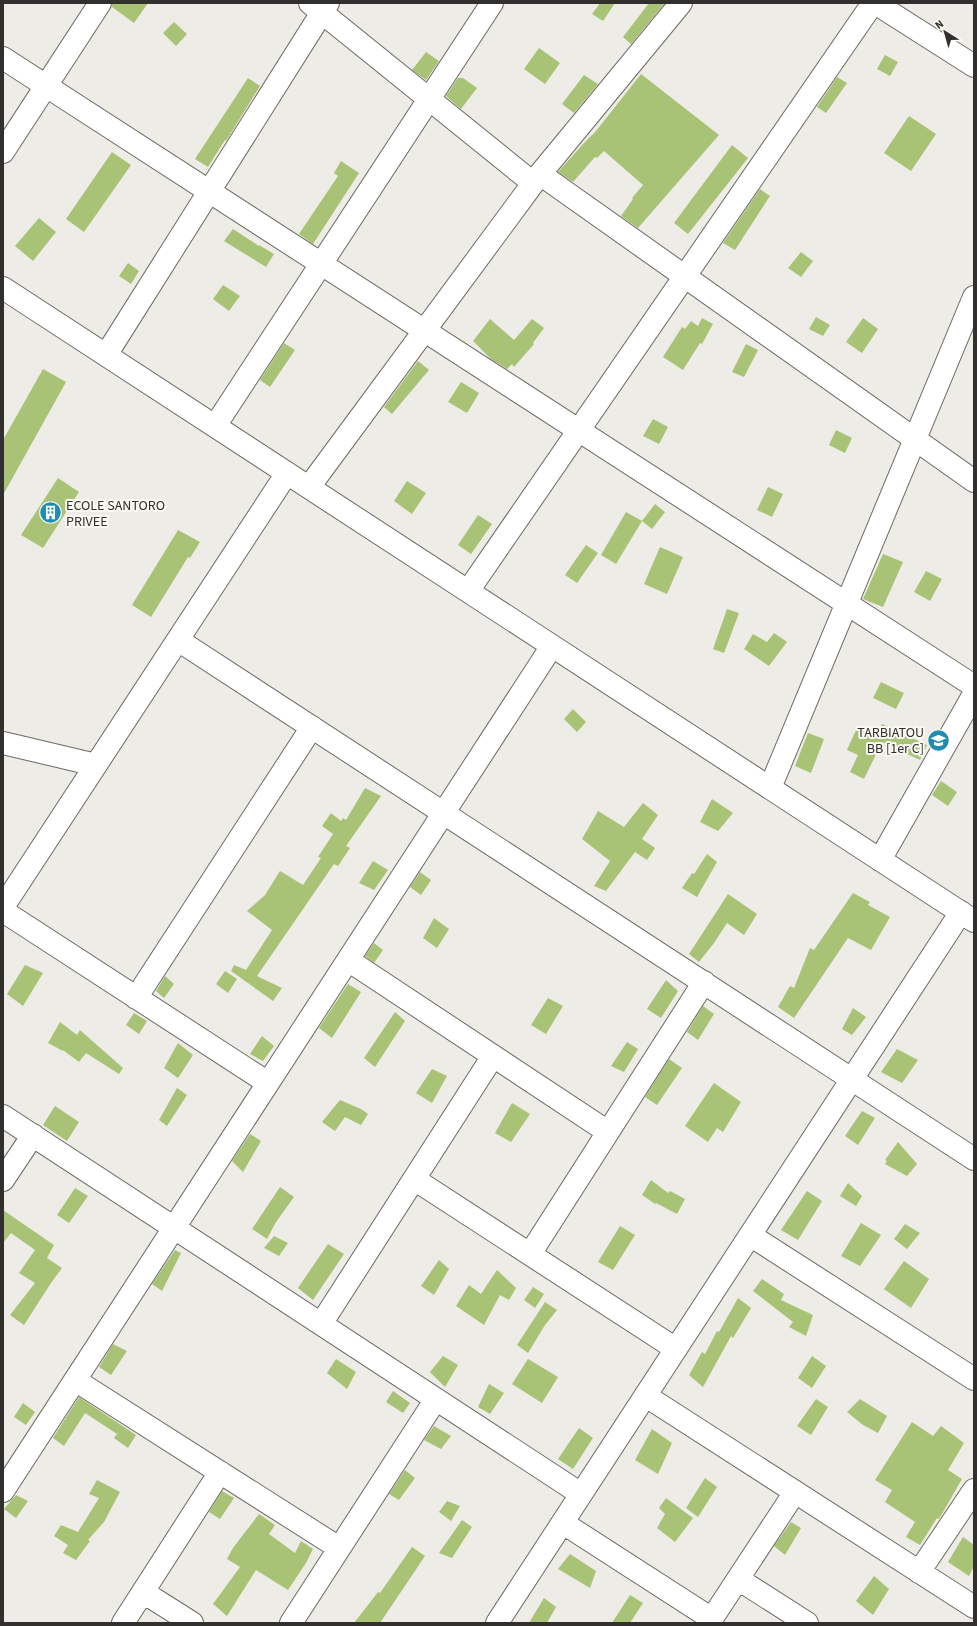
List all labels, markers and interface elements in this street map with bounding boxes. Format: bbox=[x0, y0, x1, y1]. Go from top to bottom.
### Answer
north arrow bbox=[925, 12, 965, 52]
text: N bbox=[932, 16, 947, 33]
place label: ECOLE SANTORO PRIVEE bbox=[66, 496, 165, 532]
building icon: ECOLE SANTORO PRIVEE bbox=[37, 500, 63, 526]
place label: TARBIATOU BB [1er C] bbox=[857, 723, 924, 759]
school or university icon: TARBIATOU BB [1er C] bbox=[926, 727, 952, 753]

